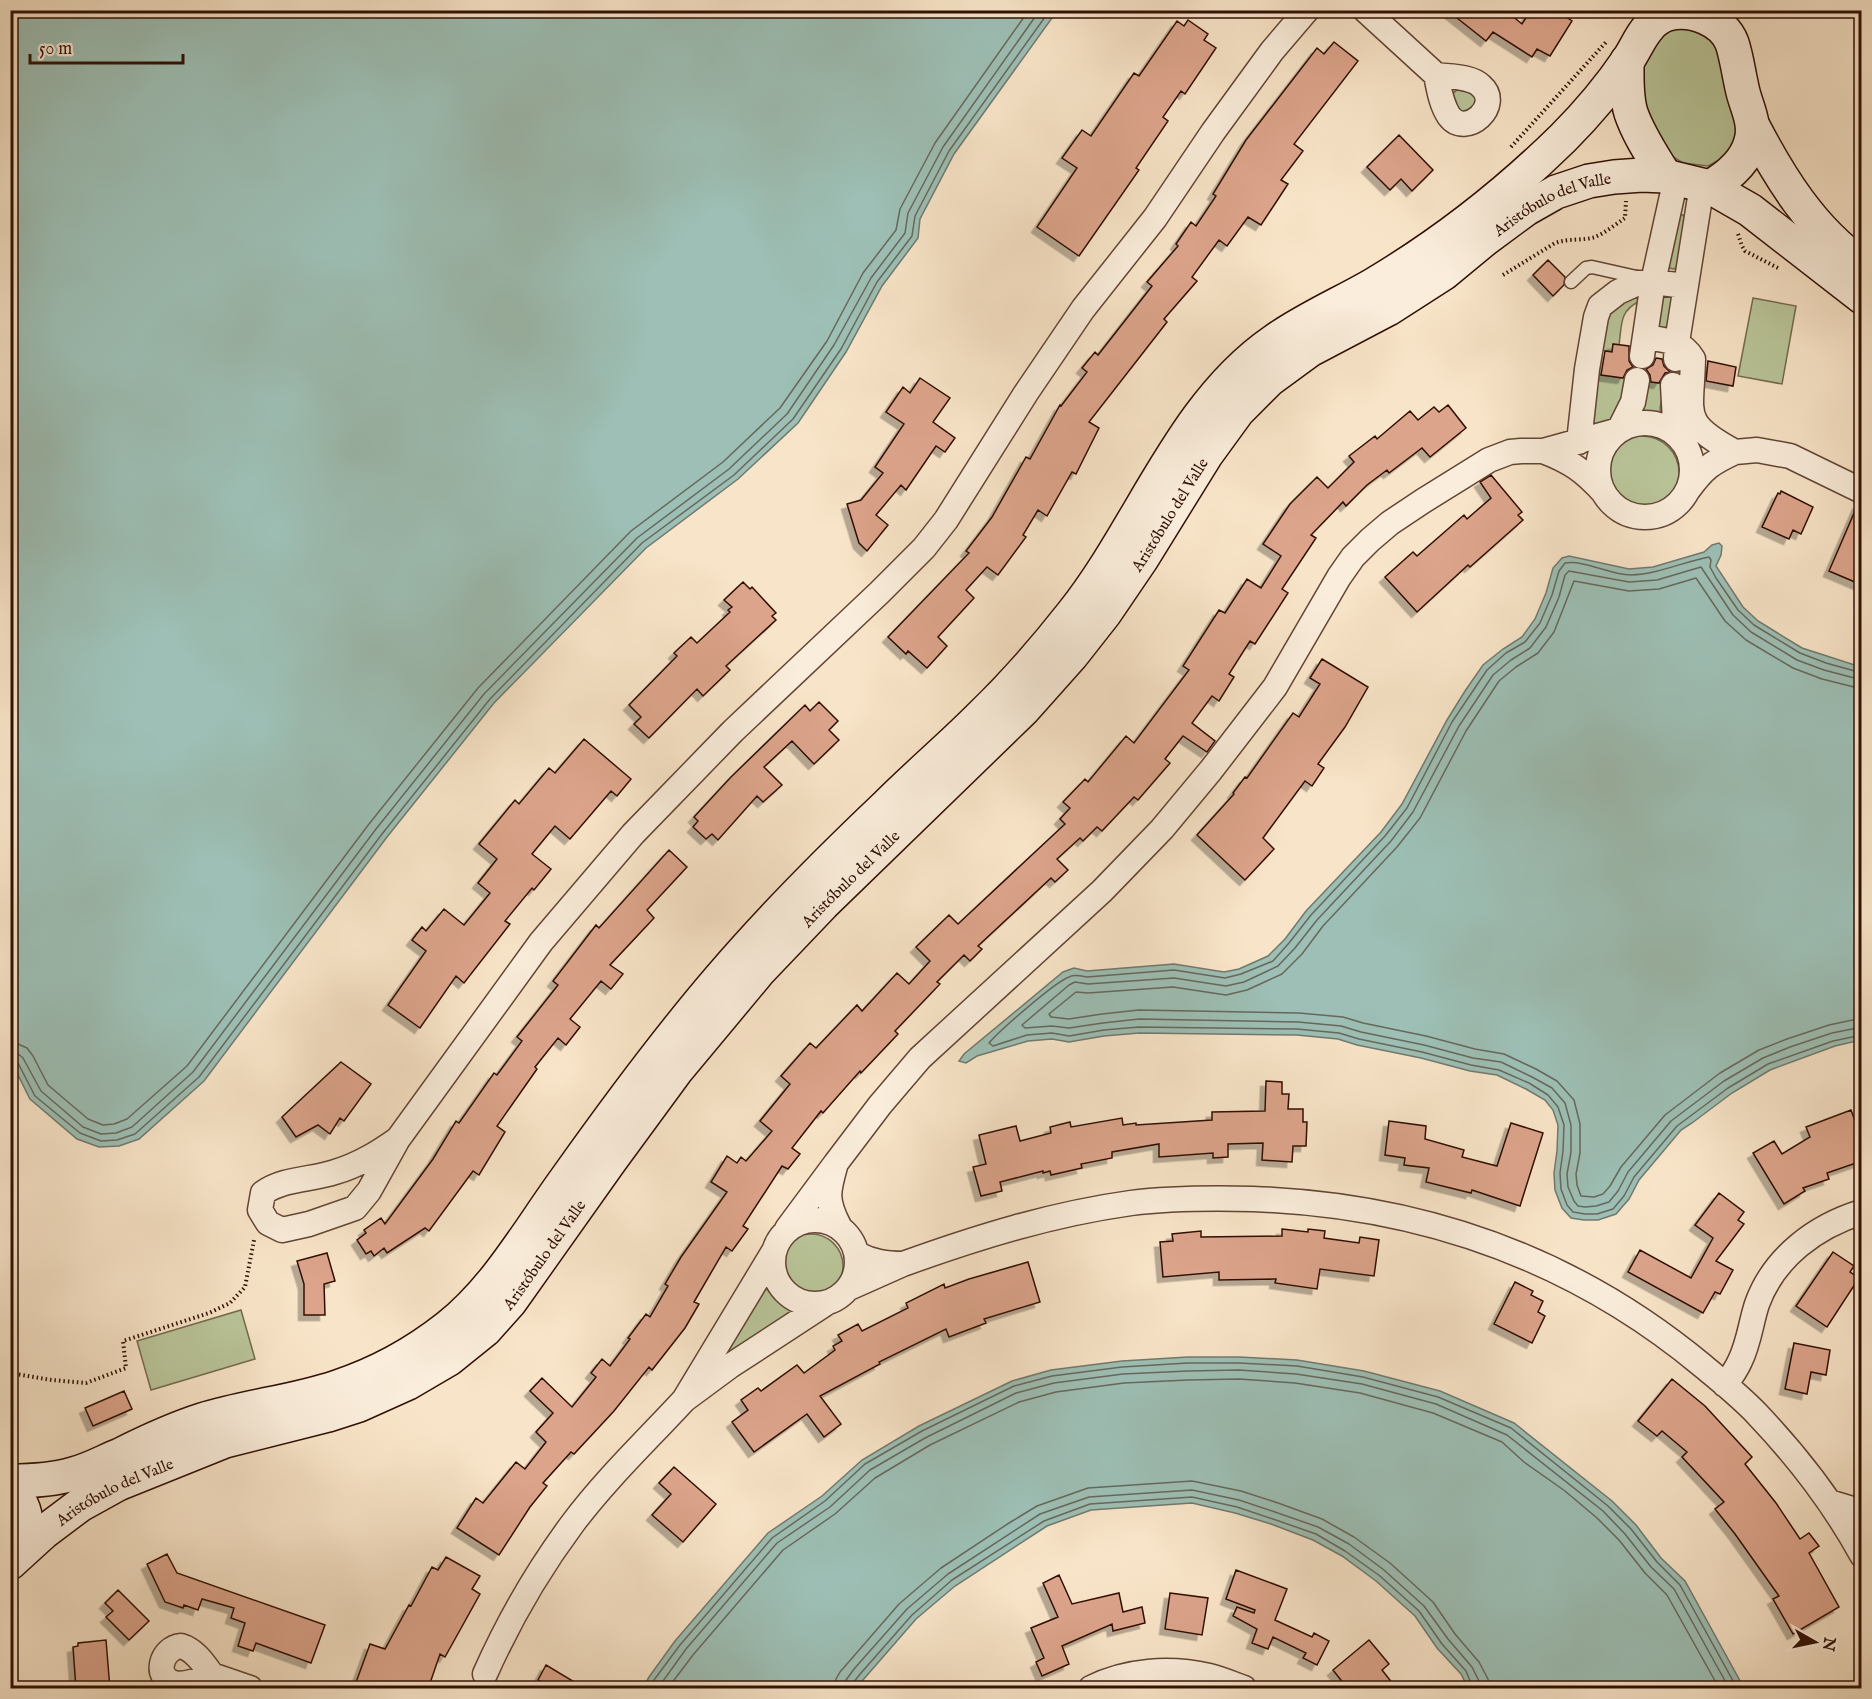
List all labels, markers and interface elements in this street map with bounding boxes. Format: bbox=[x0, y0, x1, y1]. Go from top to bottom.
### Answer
scale bar bbox=[30, 27, 183, 65]
text: 50 m bbox=[39, 38, 72, 61]
street label: Aristóbulo del Valle bbox=[1489, 170, 1613, 242]
street label: Aristóbulo del Valle bbox=[1127, 455, 1214, 577]
street label: Aristóbulo del Valle bbox=[797, 827, 905, 933]
street label: Aristóbulo del Valle bbox=[499, 1197, 591, 1316]
street label: Aristóbulo del Valle bbox=[52, 1455, 177, 1532]
north arrow bbox=[1785, 1612, 1845, 1672]
text: N bbox=[1817, 1635, 1839, 1653]

